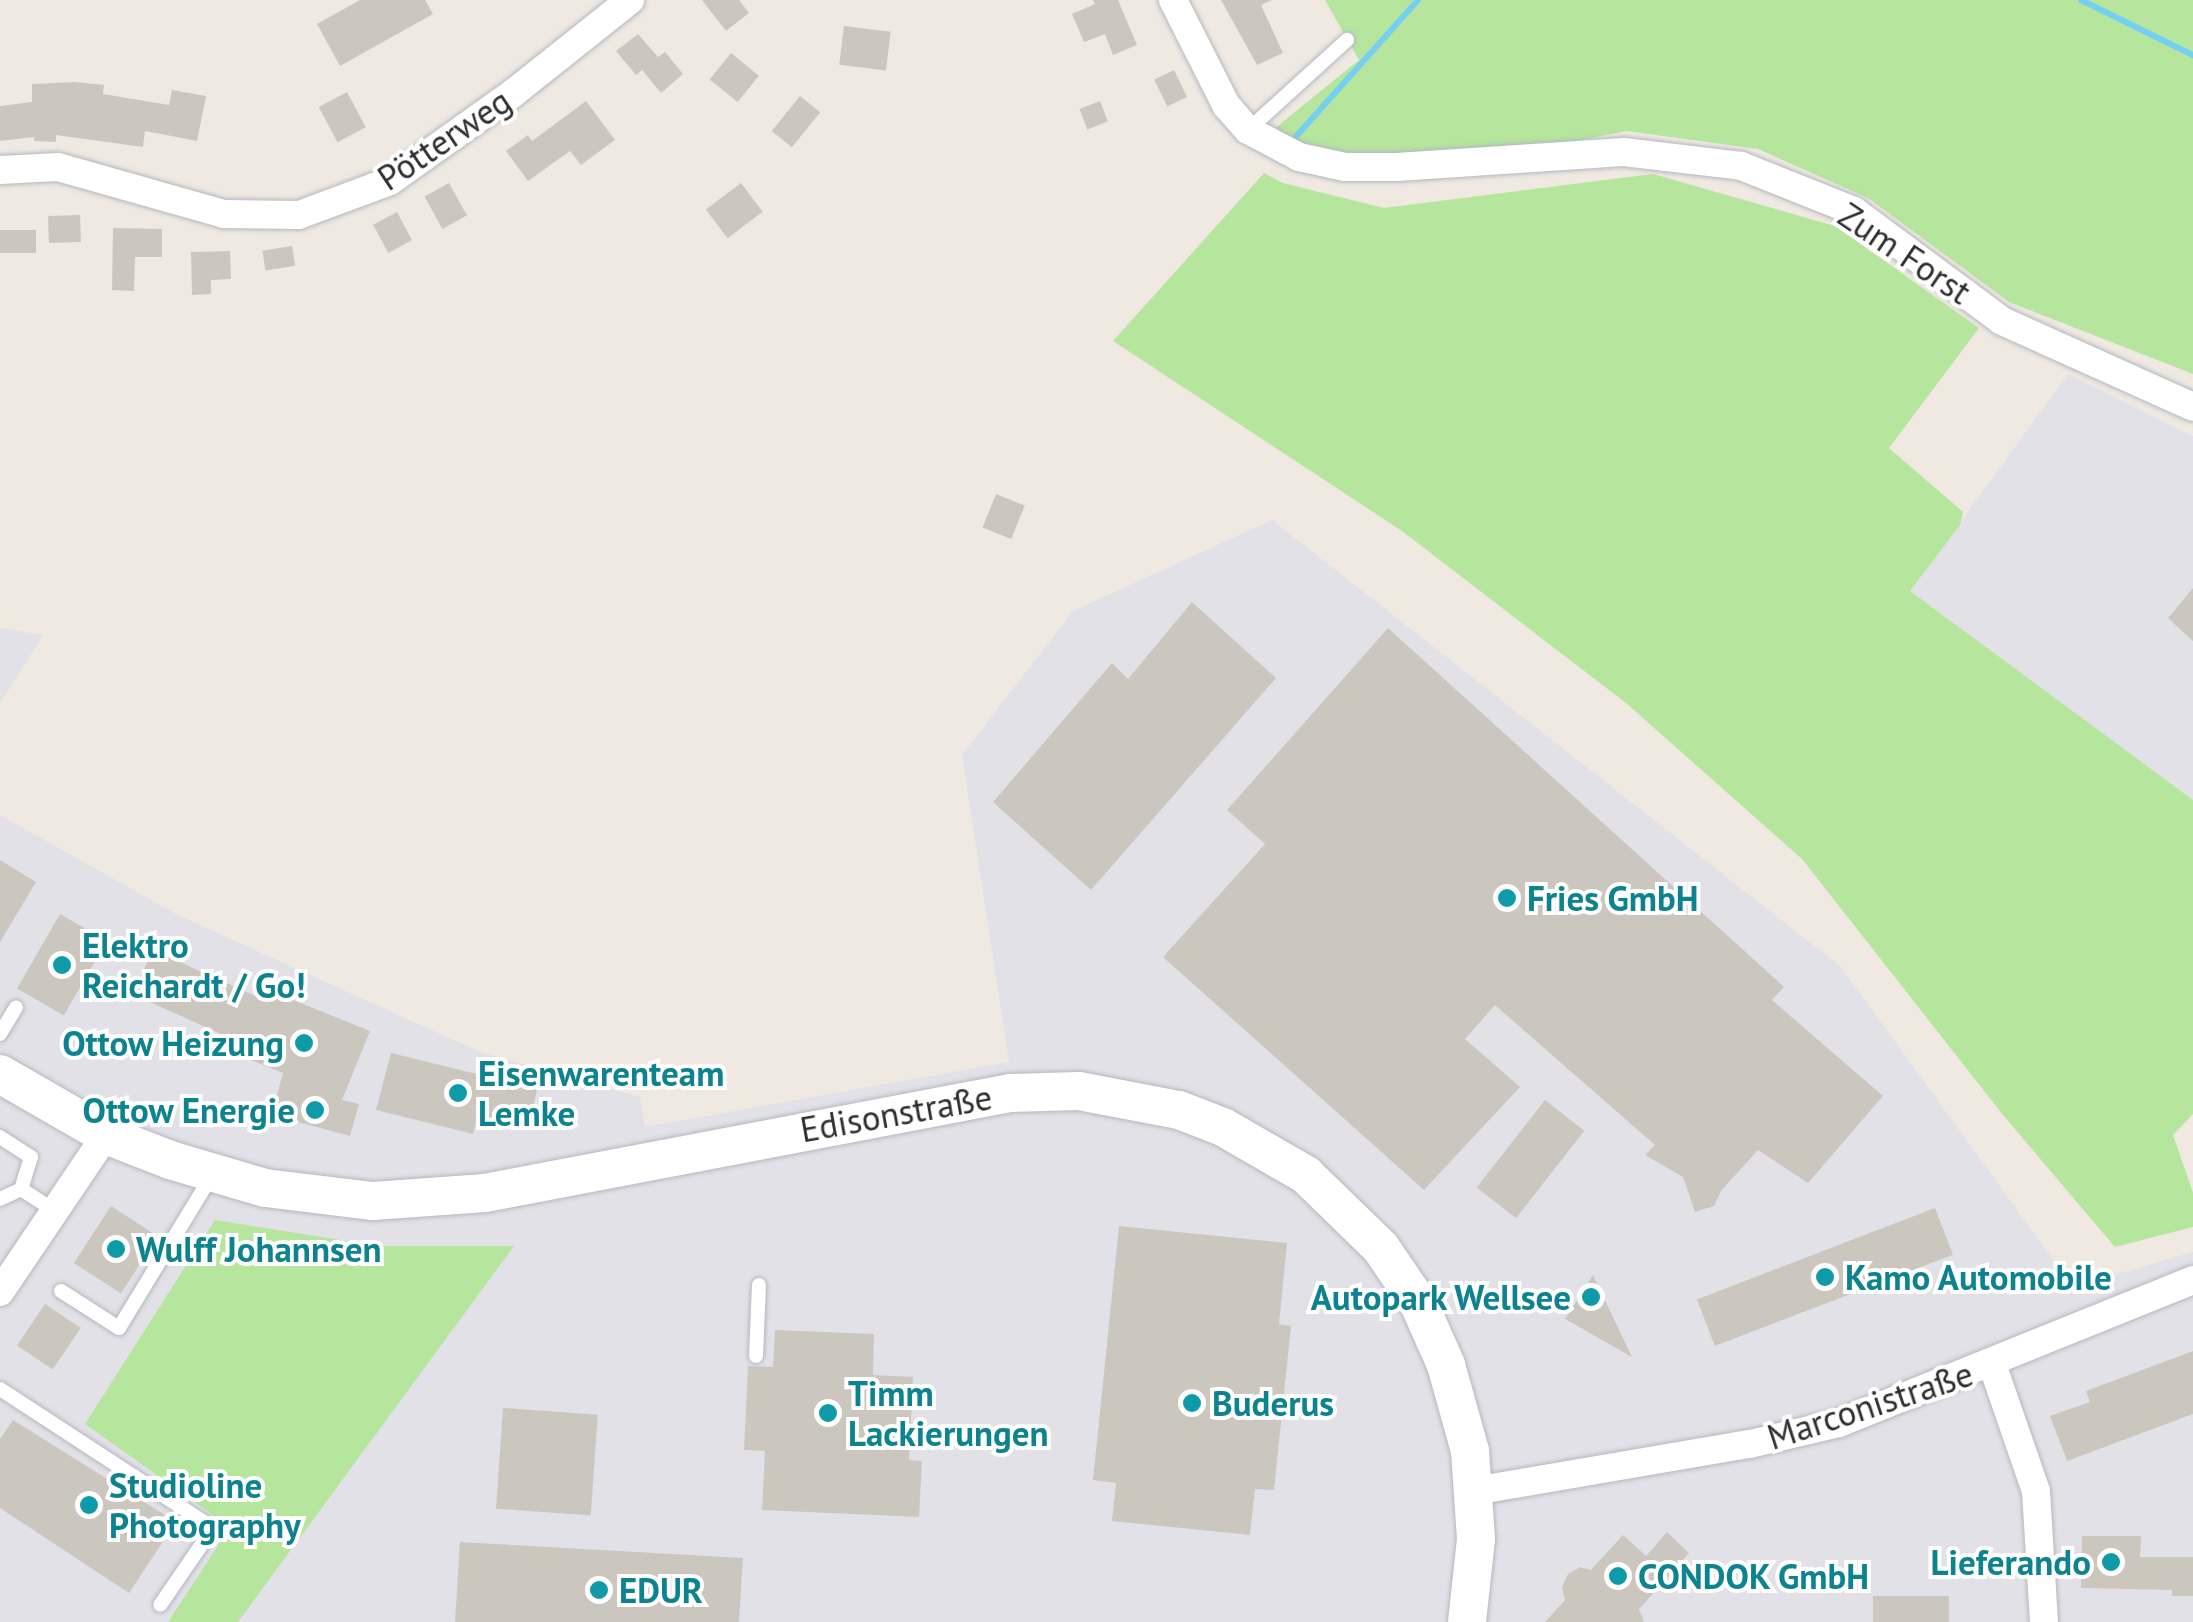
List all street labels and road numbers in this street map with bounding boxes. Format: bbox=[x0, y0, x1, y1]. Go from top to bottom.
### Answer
street label: Pötterweg bbox=[369, 79, 519, 199]
street label: Zum Forst bbox=[1831, 194, 1979, 312]
street label: Edisonstraße bbox=[797, 1075, 995, 1151]
street label: Marconistraße bbox=[1762, 1352, 1978, 1458]

